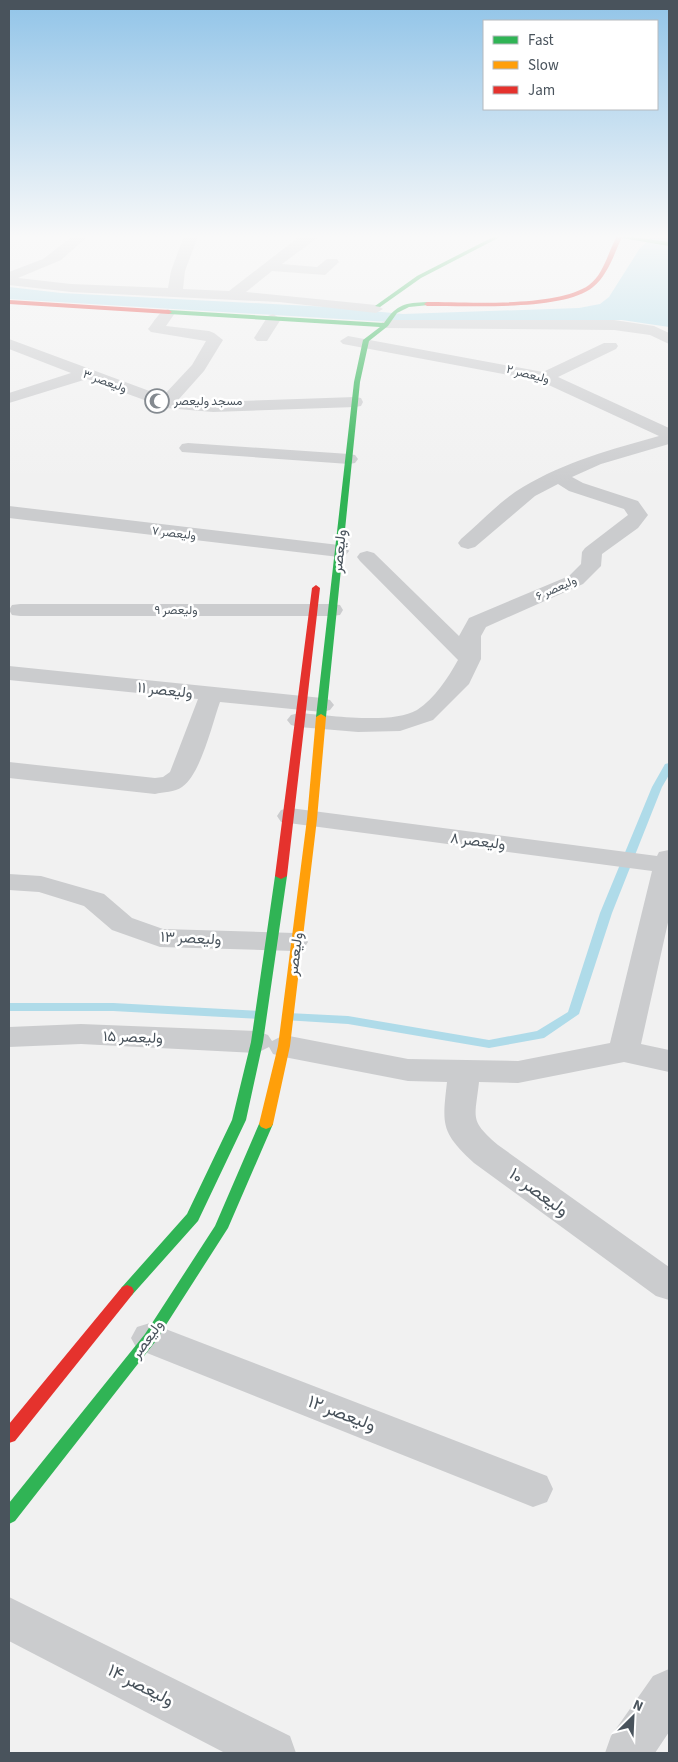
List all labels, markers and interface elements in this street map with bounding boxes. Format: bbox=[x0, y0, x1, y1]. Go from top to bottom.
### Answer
legend bbox=[483, 20, 658, 110]
text: Fast bbox=[528, 30, 554, 51]
text: Slow bbox=[528, 55, 559, 76]
text: Jam bbox=[528, 80, 555, 101]
street label: ولیعصر ۲ bbox=[505, 361, 551, 388]
street label: ولیعصر ۳ bbox=[81, 366, 129, 397]
mosque icon: مسجد ولیعصر bbox=[144, 388, 170, 414]
place label: مسجد ولیعصر bbox=[173, 393, 242, 410]
street label: ولیعصر ۷ bbox=[151, 522, 197, 545]
street label: ولیعصر bbox=[327, 528, 352, 575]
street label: ولیعصر ۶ bbox=[533, 572, 579, 605]
street label: ولیعصر ۹ bbox=[154, 602, 198, 619]
street label: ولیعصر ۱۱ bbox=[136, 677, 194, 704]
street label: ولیعصر ۸ bbox=[449, 828, 507, 855]
street label: ولیعصر ۱۳ bbox=[160, 926, 222, 951]
street label: ولیعصر bbox=[282, 931, 309, 978]
street label: ولیعصر ۱۵ bbox=[103, 1026, 163, 1049]
street label: ولیعصر ۱۰ bbox=[504, 1162, 574, 1223]
street label: ولیعصر bbox=[125, 1315, 169, 1364]
street label: ولیعصر ۱۲ bbox=[304, 1389, 379, 1438]
street label: ولیعصر ۱۴ bbox=[103, 1658, 178, 1713]
north arrow bbox=[608, 1692, 658, 1742]
text: N bbox=[630, 1695, 646, 1717]

